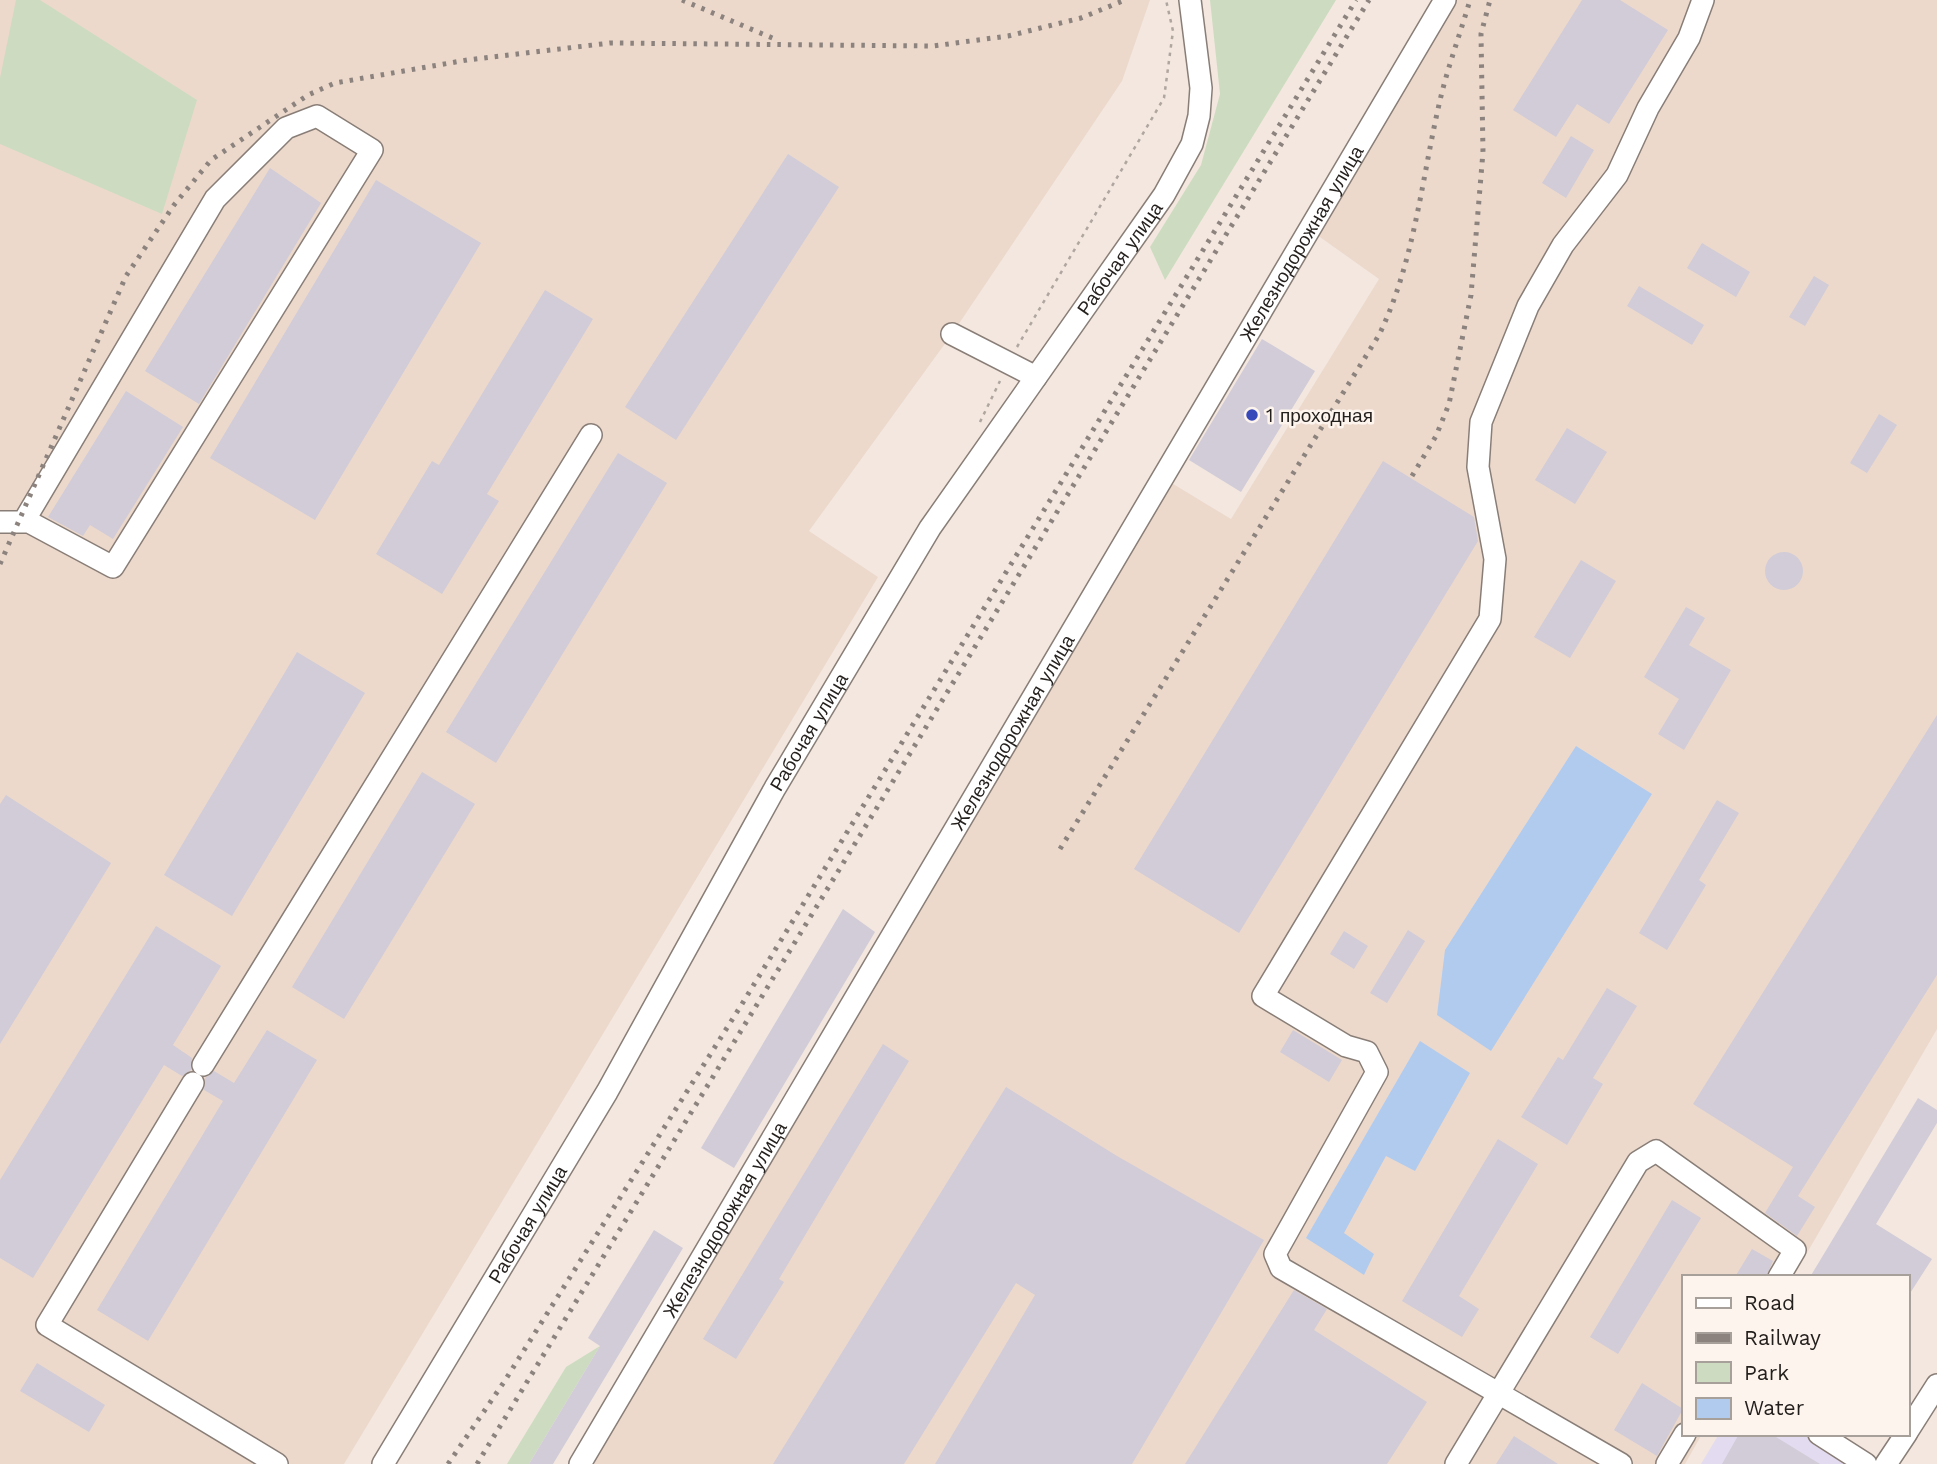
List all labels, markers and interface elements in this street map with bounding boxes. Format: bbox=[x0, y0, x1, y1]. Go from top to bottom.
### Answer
street label: Железнодорожная улица bbox=[1235, 141, 1369, 345]
street label: Рабочая улица bbox=[1072, 197, 1168, 320]
place label: 1 проходная bbox=[1266, 404, 1373, 427]
marker: 1 проходная bbox=[1244, 407, 1260, 423]
street label: Железнодорожная улица bbox=[946, 630, 1080, 834]
street label: Рабочая улица bbox=[765, 669, 853, 795]
street label: Железнодорожная улица bbox=[658, 1117, 792, 1322]
street label: Рабочая улица bbox=[484, 1161, 572, 1287]
legend bbox=[1682, 1275, 1909, 1436]
text: Road bbox=[1744, 1290, 1795, 1315]
text: Railway bbox=[1744, 1325, 1821, 1350]
text: Park bbox=[1744, 1360, 1789, 1385]
text: Water bbox=[1744, 1395, 1805, 1420]

